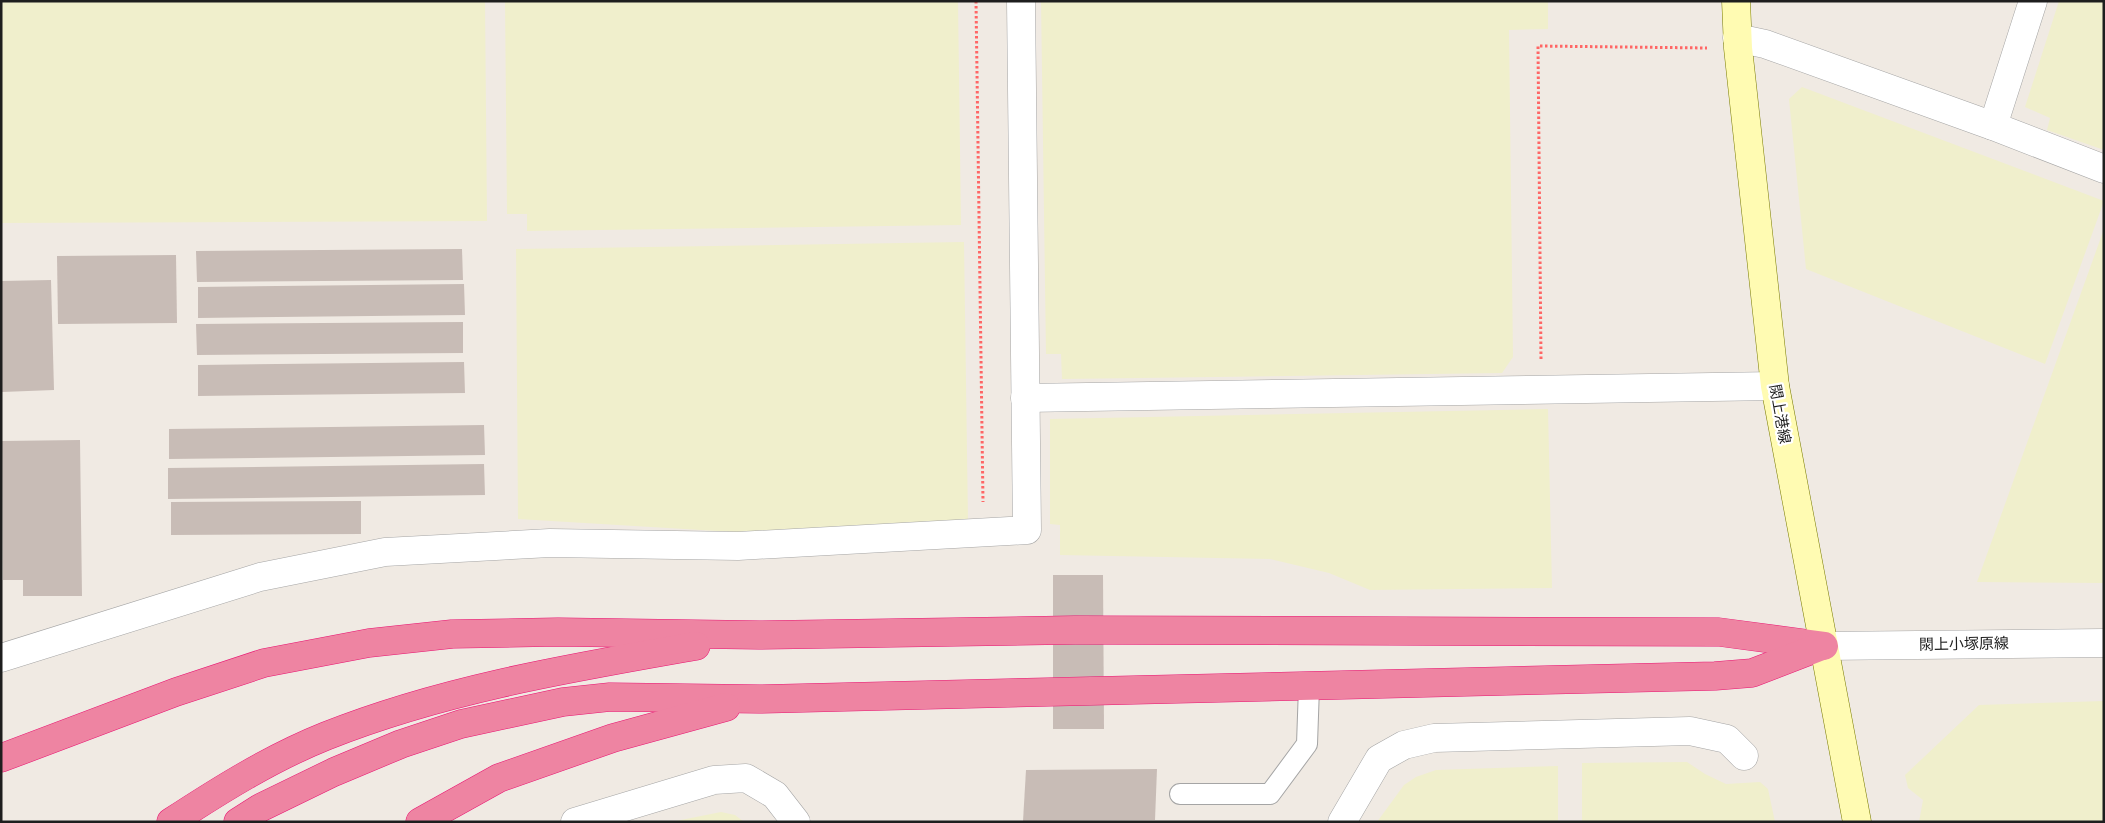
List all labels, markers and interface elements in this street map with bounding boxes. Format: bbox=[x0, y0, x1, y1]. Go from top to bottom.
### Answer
street label: 閖上港線 bbox=[1767, 383, 1794, 445]
street label: 閖上小塚原線 bbox=[1919, 634, 2009, 653]

